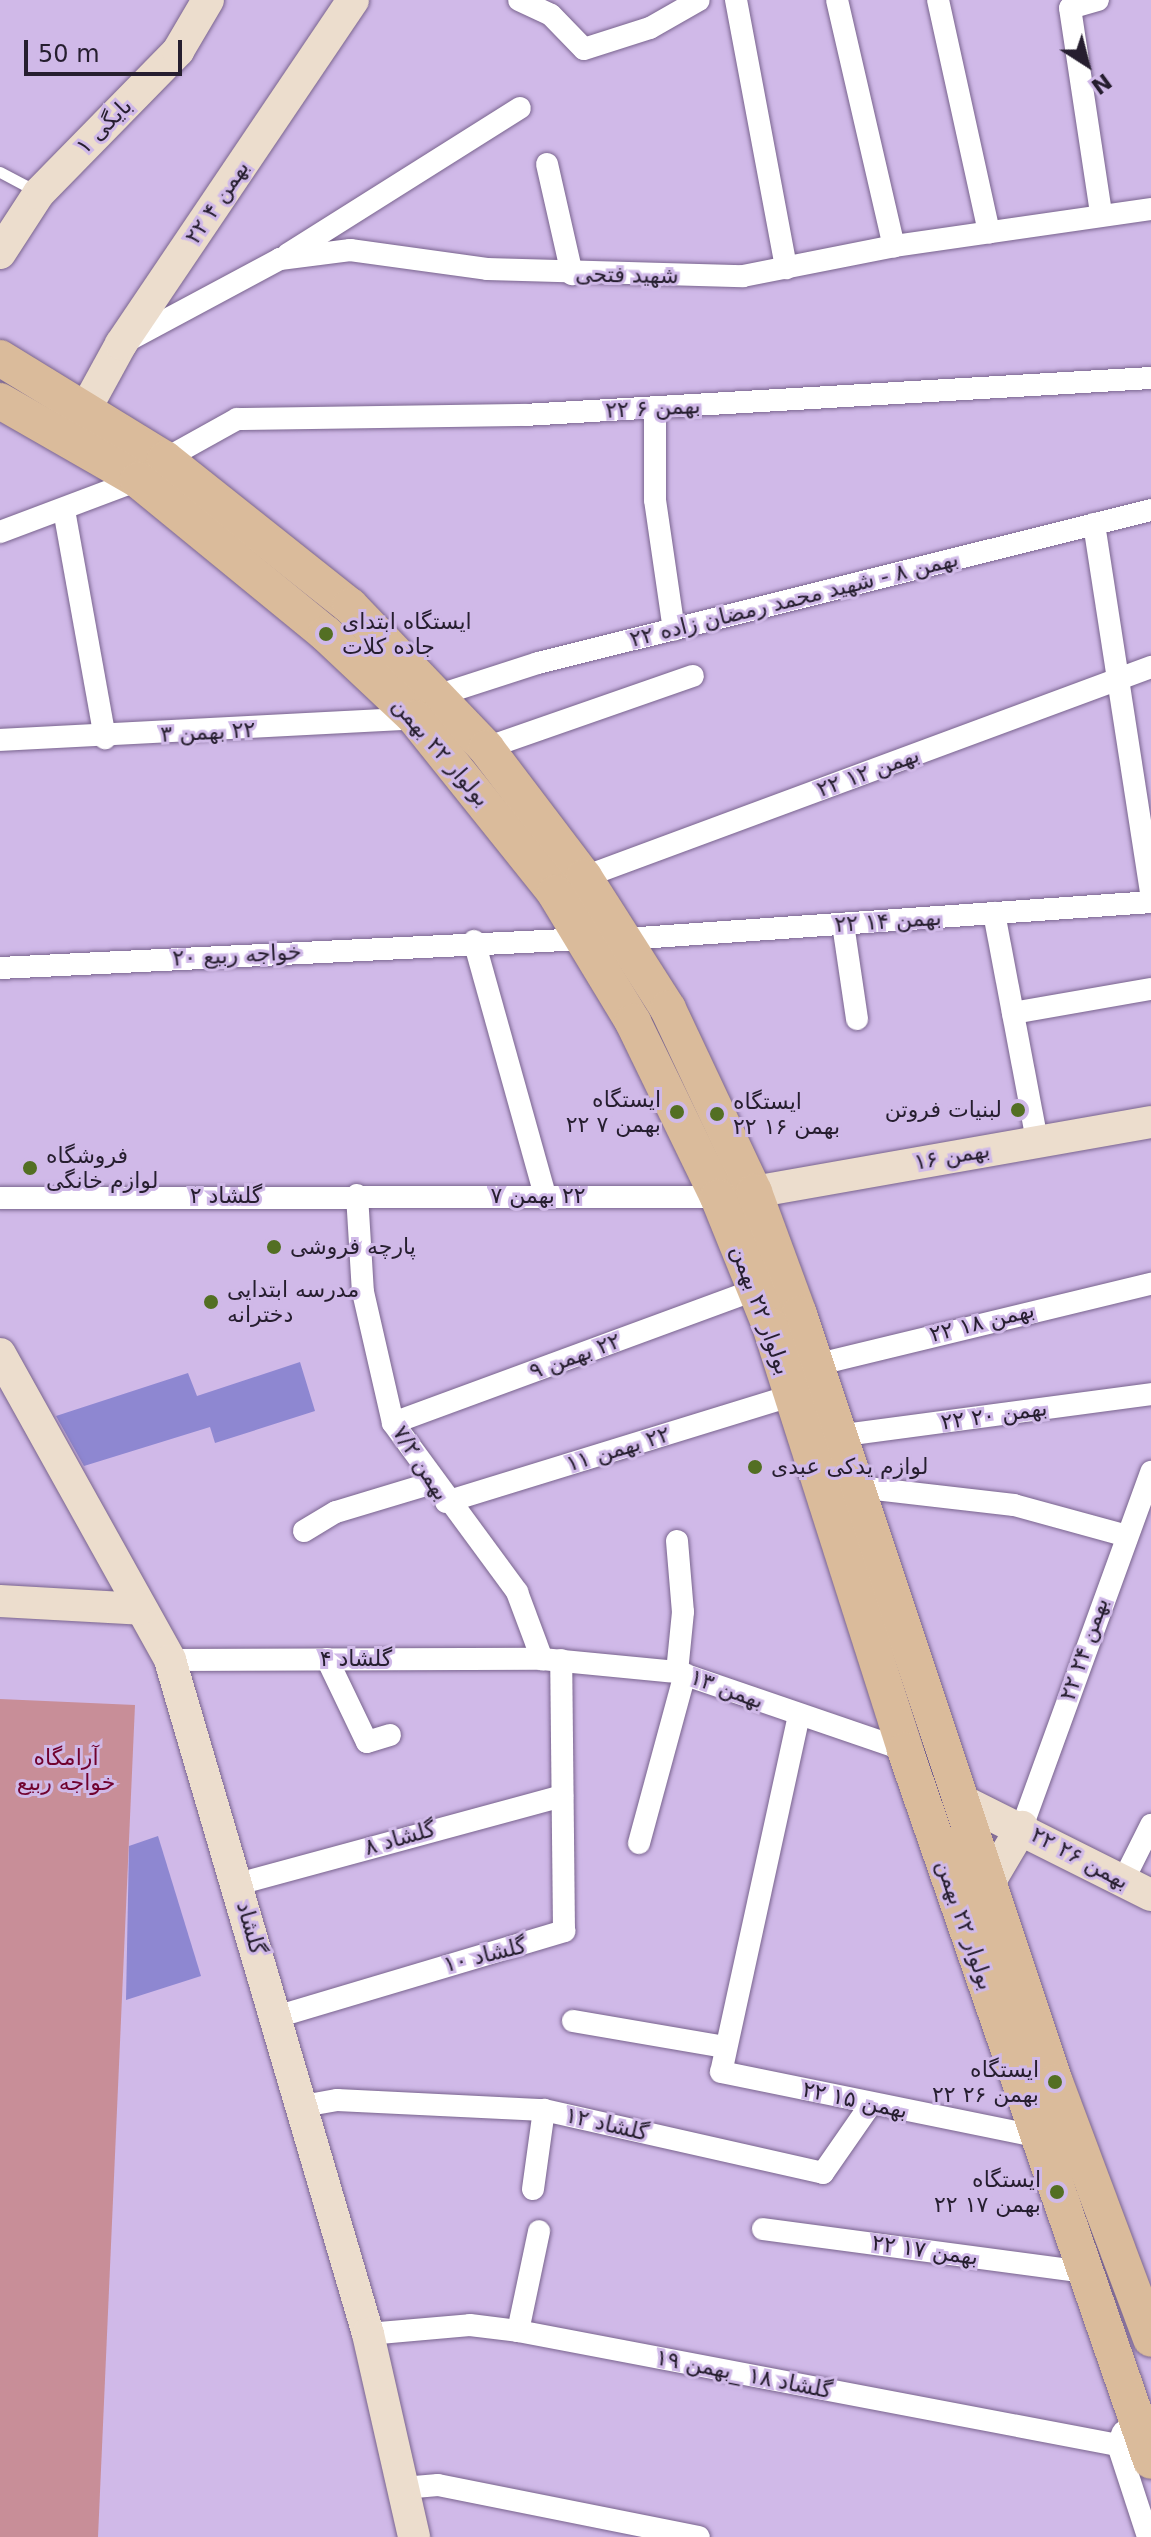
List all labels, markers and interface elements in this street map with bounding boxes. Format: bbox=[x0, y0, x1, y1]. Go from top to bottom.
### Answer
scale bar bbox=[28, 24, 186, 74]
north arrow bbox=[1047, 24, 1127, 104]
text: 50 m bbox=[38, 40, 100, 68]
text: N bbox=[1087, 68, 1116, 99]
street label: بایگی ۱ bbox=[71, 93, 137, 159]
street label: ۲۲ بهمن ۴ bbox=[179, 155, 255, 249]
street label: شهید فتحی bbox=[575, 261, 679, 289]
street label: ۲۲ بهمن ۶ bbox=[605, 392, 701, 424]
street label: ۲۲ بهمن ۸ - شهید محمد رمضان زاده bbox=[627, 545, 961, 653]
place label: ایستگاه ابتدای جاده کلات bbox=[342, 608, 472, 660]
marker: ایستگاه ابتدای جاده کلات bbox=[317, 625, 335, 643]
street label: بولوار ۲۲ بهمن bbox=[387, 692, 495, 812]
street label: ٢٢ بهمن ۳ bbox=[160, 716, 256, 748]
street label: ۲۲ بهمن ۱۲ bbox=[813, 741, 923, 803]
street label: ۲۲ بهمن ۱۴ bbox=[834, 904, 942, 938]
street label: خواجه ربیع ۲۰ bbox=[172, 938, 302, 972]
place label: ایستگاه ۲۲ بهمن ۷ bbox=[566, 1086, 661, 1138]
place label: ایستگاه ۲۲ بهمن ۱۶ bbox=[733, 1088, 840, 1140]
place label: لبنیات فروتن bbox=[885, 1097, 1002, 1123]
marker: لبنیات فروتن bbox=[1009, 1101, 1027, 1119]
marker: ایستگاه ۲۲ بهمن ۷ bbox=[668, 1103, 686, 1121]
marker: ایستگاه ۲۲ بهمن ۱۶ bbox=[708, 1105, 726, 1123]
street label: بهمن ۱۶ bbox=[912, 1136, 992, 1176]
place label: فروشگاه لوازم خانگی bbox=[46, 1142, 158, 1194]
marker: فروشگاه لوازم خانگی bbox=[21, 1159, 39, 1177]
street label: گلشاد ۲ bbox=[190, 1183, 262, 1209]
street label: ٢٢ بهمن ٧ bbox=[490, 1183, 586, 1209]
place label: پارچه فروشی bbox=[290, 1234, 416, 1260]
marker: پارچه فروشی bbox=[265, 1238, 283, 1256]
street label: بولوار ۲۲ بهمن bbox=[725, 1242, 797, 1378]
place label: مدرسه ابتدایی دخترانه bbox=[227, 1276, 359, 1328]
marker: مدرسه ابتدایی دخترانه bbox=[202, 1293, 220, 1311]
street label: ۲۲ بهمن ۱۸ bbox=[927, 1296, 1037, 1348]
street label: ٢٢ بهمن ۹ bbox=[526, 1327, 624, 1385]
street label: ۲۲ بهمن ۲۰ bbox=[939, 1394, 1049, 1436]
street label: بهمن ۷/۲ bbox=[387, 1421, 455, 1505]
street label: ٢٢ بهمن ١١ bbox=[563, 1421, 673, 1477]
place label: لوازم یدکی عبدی bbox=[771, 1454, 928, 1480]
marker: لوازم یدکی عبدی bbox=[746, 1458, 764, 1476]
street label: ۲۲ بهمن ۲۴ bbox=[1054, 1594, 1114, 1704]
street label: گلشاد ۴ bbox=[320, 1646, 392, 1672]
street label: بهمن ۱۳ bbox=[687, 1664, 767, 1714]
park label: آرامگاه خواجه ربیع bbox=[17, 1744, 115, 1796]
street label: گلشاد ۸ bbox=[361, 1815, 439, 1861]
street label: ۲۲ بهمن ۲۶ bbox=[1027, 1821, 1133, 1895]
street label: بولوار ۲۲ بهمن bbox=[930, 1857, 1000, 1993]
street label: گلشاد bbox=[231, 1898, 271, 1958]
street label: گلشاد ۱۰ bbox=[441, 1932, 529, 1978]
place label: ایستگاه ۲۲ بهمن ۲۶ bbox=[932, 2056, 1039, 2108]
marker: ایستگاه ۲۲ بهمن ۲۶ bbox=[1046, 2073, 1064, 2091]
street label: ۲۲ بهمن ۱۵ bbox=[800, 2076, 910, 2124]
street label: گلشاد ۱۲ bbox=[563, 2102, 651, 2146]
place label: ایستگاه ۲۲ بهمن ۱۷ bbox=[934, 2166, 1041, 2218]
marker: ایستگاه ۲۲ بهمن ۱۷ bbox=[1048, 2183, 1066, 2201]
street label: ۲۲ بهمن ۱۷ bbox=[870, 2229, 980, 2271]
street label: گلشاد ۱۸ _بهمن ۱۹ bbox=[654, 2344, 834, 2404]

